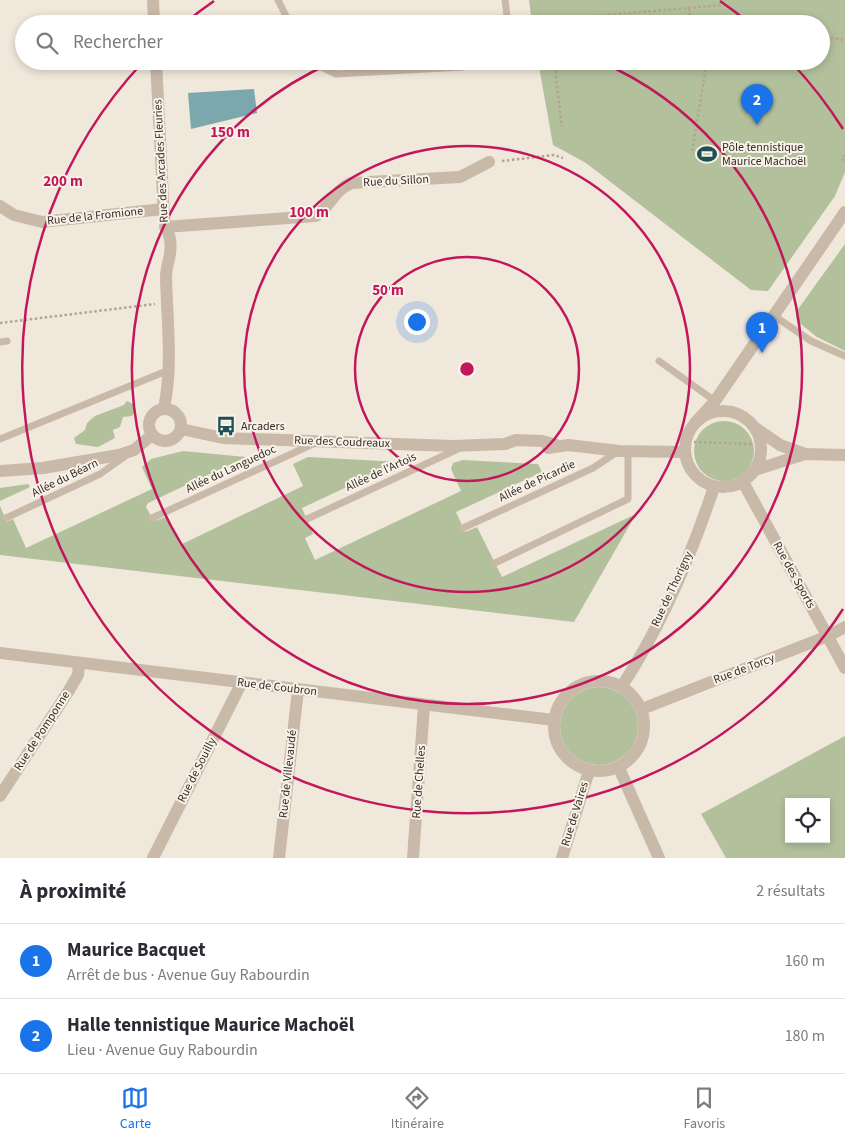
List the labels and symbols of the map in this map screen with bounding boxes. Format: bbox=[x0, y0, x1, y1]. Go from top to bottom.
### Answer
pin: 2 bbox=[741, 84, 773, 125]
street label: Rue des Arcades Fleuries bbox=[149, 99, 173, 223]
text: 150 m bbox=[210, 122, 250, 143]
place label: Pôle tennistique Maurice Machoël bbox=[722, 139, 806, 170]
sports icon: Pôle tennistique Maurice Machoël bbox=[696, 143, 718, 165]
text: 200 m bbox=[43, 171, 83, 192]
street label: Rue du Sillon bbox=[363, 171, 429, 191]
text: 100 m bbox=[289, 202, 329, 223]
street label: Rue de la Fromione bbox=[46, 203, 144, 229]
text: 50 m bbox=[372, 280, 404, 301]
your location bbox=[404, 309, 430, 335]
pin: 1 bbox=[746, 312, 778, 353]
centre of rings bbox=[458, 360, 476, 378]
bus stop icon: Arcaders bbox=[215, 415, 237, 437]
place label: Arcaders bbox=[241, 418, 285, 435]
street label: Rue des Coudreaux bbox=[294, 432, 391, 452]
street label: Allée du Languedoc bbox=[183, 440, 280, 497]
street label: Allée de l'Artois bbox=[343, 448, 419, 496]
street label: Allée du Béarn bbox=[29, 455, 101, 501]
street label: Allée de Picardie bbox=[496, 456, 578, 506]
street label: Rue des Sports bbox=[769, 538, 819, 612]
street label: Rue de Thorigny bbox=[647, 548, 697, 630]
street label: Rue de Torcy bbox=[711, 649, 777, 688]
street label: Rue de Coubron bbox=[236, 674, 318, 700]
street label: Rue de Pomponne bbox=[10, 688, 74, 774]
street label: Rue de Villevaudé bbox=[275, 729, 301, 819]
street label: Rue de Souilly bbox=[173, 734, 221, 805]
street label: Rue de Chelles bbox=[408, 745, 430, 819]
street label: Rue de Vaires bbox=[557, 780, 593, 848]

